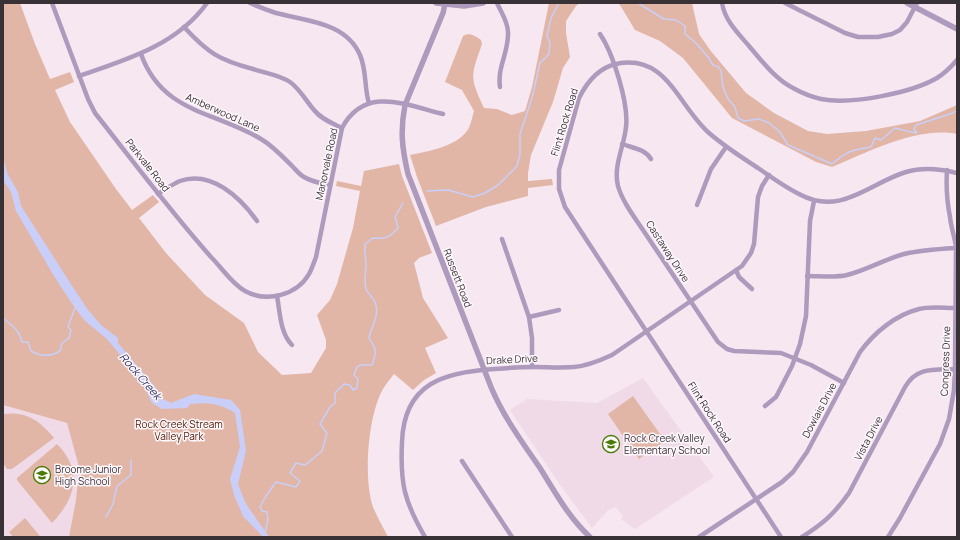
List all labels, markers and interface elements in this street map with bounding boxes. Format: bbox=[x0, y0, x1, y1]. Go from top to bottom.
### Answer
street label: Flint Rock Road bbox=[547, 86, 581, 158]
street label: Amberwood Lane bbox=[184, 89, 262, 135]
street label: Manorvale Road bbox=[312, 126, 341, 201]
street label: Parkvale Road bbox=[123, 135, 173, 195]
street label: Castaway Drive bbox=[643, 218, 693, 285]
street label: Russett Road bbox=[440, 247, 476, 309]
street label: Congress Drive bbox=[937, 326, 953, 396]
water label: Rock Creek bbox=[117, 349, 166, 404]
street label: Drake Drive bbox=[486, 351, 538, 367]
street label: Flint Rock Road bbox=[685, 379, 735, 445]
street label: Dowlais Drive bbox=[799, 380, 840, 440]
street label: Vista Drive bbox=[850, 413, 886, 463]
park label: Rock Creek Stream Valley Park bbox=[135, 417, 223, 443]
place label: Rock Creek Valley Elementary School bbox=[624, 431, 710, 457]
school or university icon: Rock Creek Valley Elementary School bbox=[601, 434, 621, 454]
place label: Broome Junior High School bbox=[55, 462, 122, 488]
school or university icon: Broome Junior High School bbox=[32, 465, 52, 485]

